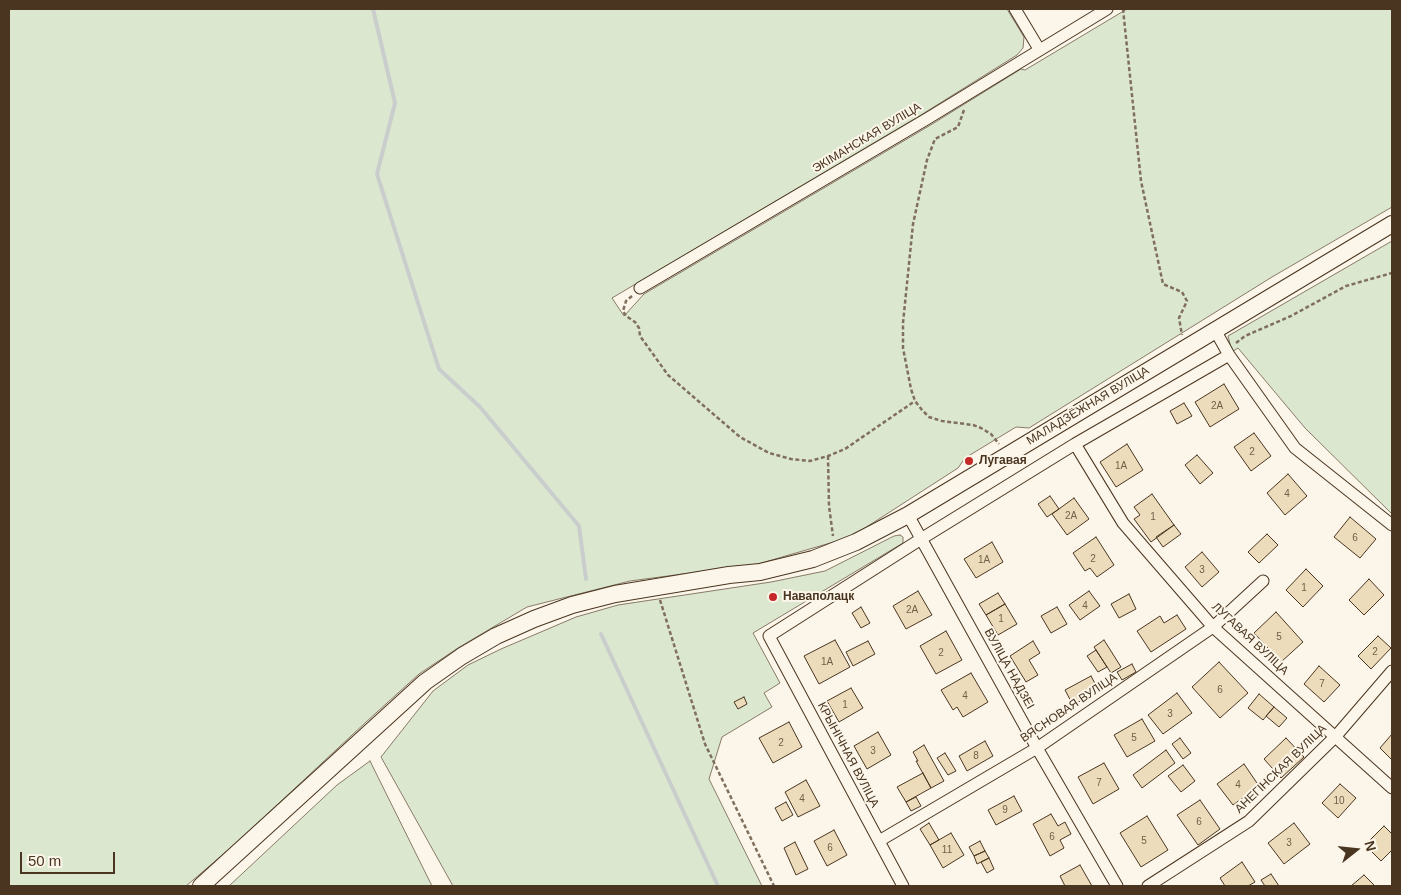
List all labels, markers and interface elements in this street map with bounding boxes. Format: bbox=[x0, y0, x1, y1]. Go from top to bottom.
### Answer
street label: ЭКІМАНСКАЯ ВУЛІЦА bbox=[810, 100, 924, 176]
street label: МАЛАДЗЁЖНАЯ ВУЛІЦА bbox=[1024, 364, 1152, 448]
house number: 2А bbox=[1211, 400, 1223, 412]
house number: 2 bbox=[1249, 446, 1255, 458]
place label: Лугавая bbox=[979, 454, 1027, 468]
marker: Лугавая bbox=[963, 455, 975, 467]
house number: 1А bbox=[1115, 460, 1127, 472]
house number: 4 bbox=[1284, 488, 1290, 500]
house number: 2А bbox=[1065, 510, 1077, 522]
house number: 1 bbox=[1150, 511, 1156, 523]
house number: 6 bbox=[1352, 532, 1358, 544]
house number: 2 bbox=[1090, 553, 1096, 565]
house number: 1А bbox=[978, 554, 990, 566]
house number: 3 bbox=[1199, 564, 1205, 576]
house number: 1 bbox=[1301, 582, 1307, 594]
place label: Наваполацк bbox=[783, 590, 854, 604]
marker: Наваполацк bbox=[767, 591, 779, 603]
house number: 4 bbox=[1082, 600, 1088, 612]
street label: ЛУГАВАЯ ВУЛІЦА bbox=[1209, 600, 1291, 678]
house number: 2А bbox=[906, 604, 918, 616]
house number: 1 bbox=[998, 613, 1004, 625]
street label: ВУЛІЦА НАДЗЕІ bbox=[981, 626, 1037, 712]
house number: 5 bbox=[1276, 631, 1282, 643]
house number: 2 bbox=[1372, 646, 1378, 658]
house number: 2 bbox=[938, 647, 944, 659]
house number: 1А bbox=[821, 656, 833, 668]
street label: ВЯСНОВАЯ ВУЛІЦА bbox=[1018, 670, 1120, 746]
house number: 7 bbox=[1319, 678, 1325, 690]
house number: 6 bbox=[1217, 684, 1223, 696]
house number: 4 bbox=[962, 690, 968, 702]
house number: 1 bbox=[842, 699, 848, 711]
street label: КРЫНІЧНАЯ ВУЛІЦА bbox=[814, 700, 882, 810]
house number: 3 bbox=[1167, 708, 1173, 720]
street label: АНЕГІНСКАЯ ВУЛІЦА bbox=[1232, 722, 1330, 816]
house number: 5 bbox=[1131, 732, 1137, 744]
house number: 2 bbox=[778, 737, 784, 749]
house number: 3 bbox=[870, 745, 876, 757]
house number: 8 bbox=[973, 750, 979, 762]
house number: 7 bbox=[1096, 777, 1102, 789]
house number: 4 bbox=[1235, 779, 1241, 791]
house number: 4 bbox=[799, 793, 805, 805]
house number: 10 bbox=[1333, 795, 1345, 807]
house number: 9 bbox=[1002, 804, 1008, 816]
house number: 6 bbox=[1196, 816, 1202, 828]
north arrow bbox=[1331, 825, 1381, 875]
house number: 6 bbox=[1049, 831, 1055, 843]
house number: 5 bbox=[1141, 835, 1147, 847]
house number: 3 bbox=[1286, 837, 1292, 849]
text: N bbox=[1361, 839, 1380, 853]
scale bar bbox=[22, 842, 118, 874]
house number: 6 bbox=[827, 842, 833, 854]
house number: 11 bbox=[942, 844, 952, 856]
text: 50 m bbox=[28, 852, 61, 869]

